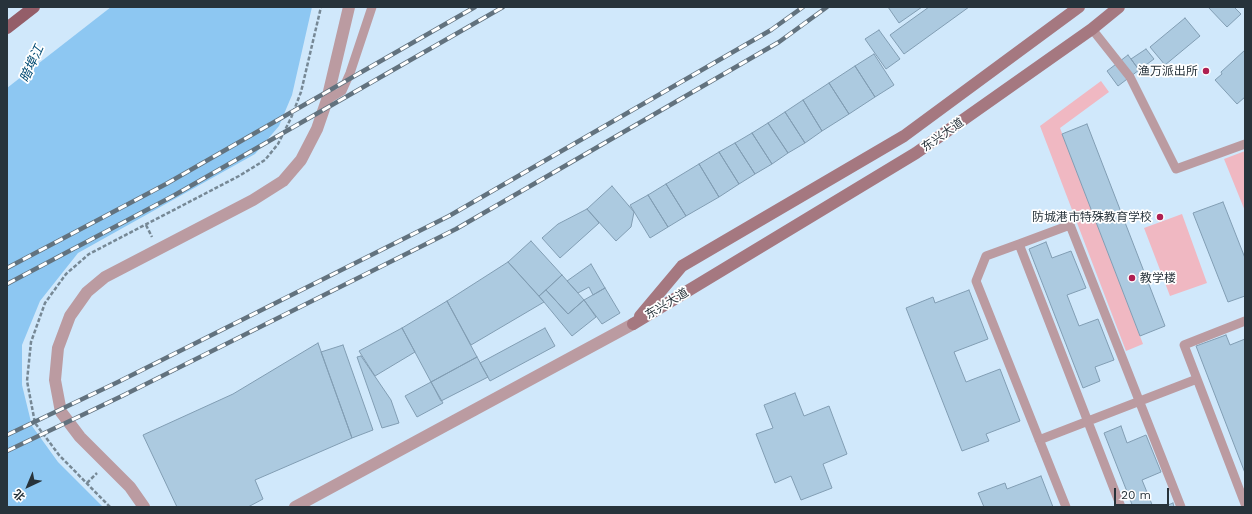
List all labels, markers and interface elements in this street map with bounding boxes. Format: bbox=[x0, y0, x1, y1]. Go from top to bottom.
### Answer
water label: 暗埠江 bbox=[17, 43, 47, 85]
place label: 渔万派出所 bbox=[1138, 64, 1198, 78]
marker: 渔万派出所 bbox=[1201, 66, 1211, 76]
street label: 东兴大道 bbox=[919, 115, 967, 155]
place label: 防城港市特殊教育学校 bbox=[1032, 210, 1152, 224]
marker: 防城港市特殊教育学校 bbox=[1155, 212, 1165, 222]
place label: 教学楼 bbox=[1140, 271, 1176, 285]
marker: 教学楼 bbox=[1127, 273, 1137, 283]
street label: 东兴大道 bbox=[643, 285, 691, 323]
north arrow bbox=[8, 466, 48, 506]
scale bar bbox=[1116, 480, 1171, 506]
text: 北 bbox=[11, 486, 28, 503]
text: 20 m bbox=[1121, 488, 1151, 502]

